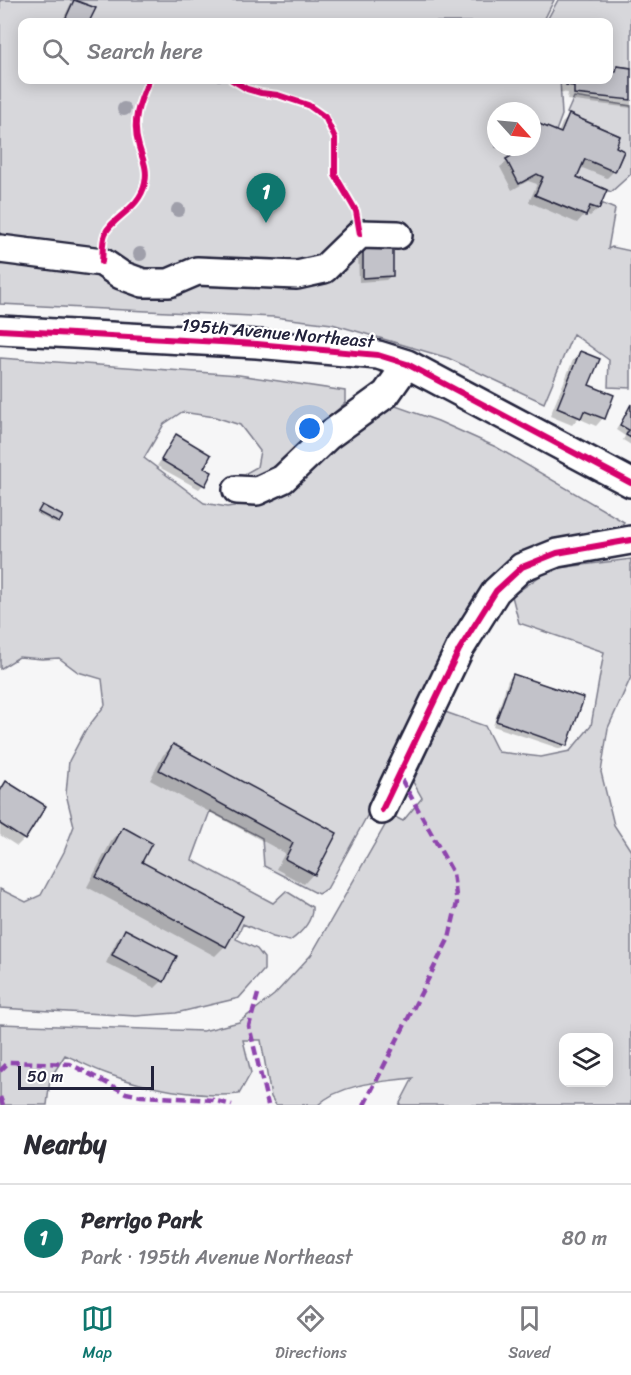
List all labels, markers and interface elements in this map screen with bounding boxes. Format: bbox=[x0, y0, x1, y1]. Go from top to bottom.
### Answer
search box bbox=[18, 18, 613, 84]
text: Search here bbox=[87, 32, 203, 71]
icon: search bbox=[39, 35, 72, 68]
north arrow bbox=[487, 102, 541, 156]
pin: 1 bbox=[246, 174, 286, 223]
street label: 195th Avenue Northeast bbox=[180, 309, 376, 357]
your location bbox=[295, 414, 324, 443]
map controls bbox=[559, 1033, 613, 1087]
button: layers bbox=[559, 1033, 613, 1087]
text: 50 m bbox=[27, 1062, 63, 1091]
scale bar bbox=[18, 1063, 154, 1090]
text: Nearby bbox=[24, 1121, 106, 1167]
text: Perrigo Park bbox=[81, 1201, 203, 1240]
text: 1 bbox=[39, 1221, 48, 1256]
text: 80 m bbox=[562, 1221, 607, 1256]
text: Park · 195th Avenue Northeast bbox=[81, 1240, 353, 1275]
tab: Map bbox=[81, 1302, 114, 1367]
tab: Directions bbox=[275, 1302, 347, 1367]
tab: Saved bbox=[508, 1302, 550, 1367]

